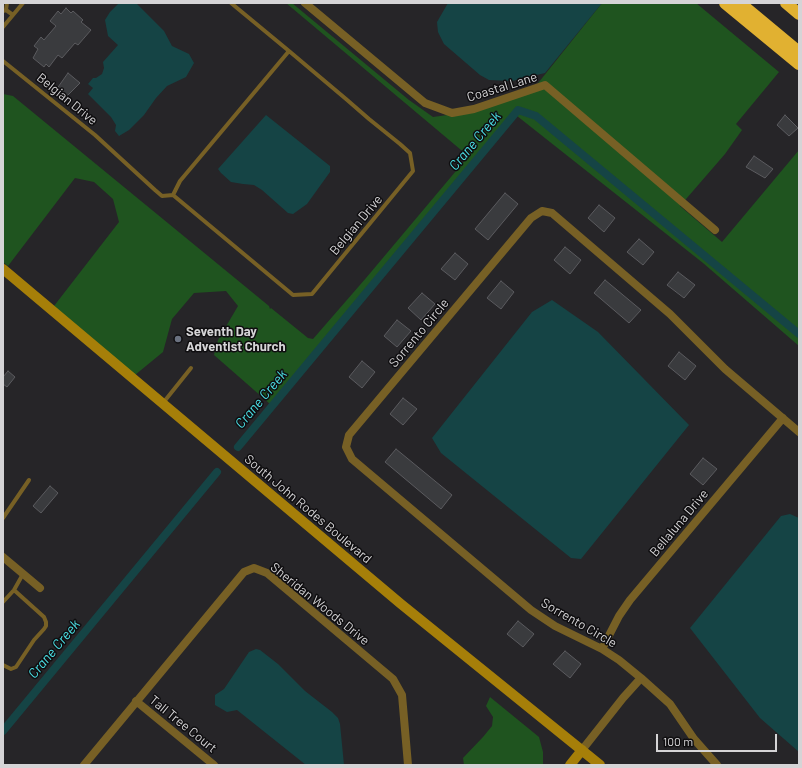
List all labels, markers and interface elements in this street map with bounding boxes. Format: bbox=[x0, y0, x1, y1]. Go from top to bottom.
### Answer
street label: Coastal Lane bbox=[465, 69, 539, 105]
street label: Belgian Drive bbox=[34, 70, 100, 128]
water label: Crane Creek bbox=[445, 108, 505, 174]
street label: Belgian Drive bbox=[326, 192, 386, 258]
street label: Sorrento Circle bbox=[386, 296, 452, 370]
place label: Seventh Day Adventist Church bbox=[186, 324, 286, 355]
marker: Seventh Day Adventist Church bbox=[173, 334, 183, 344]
water label: Crane Creek bbox=[231, 366, 291, 432]
street label: South John Rodes Boulevard bbox=[241, 451, 375, 567]
street label: Bellaluna Drive bbox=[646, 486, 712, 560]
street label: Sheridan Woods Drive bbox=[267, 559, 373, 649]
street label: Sorrento Circle bbox=[538, 595, 620, 651]
water label: Crane Creek bbox=[24, 616, 84, 682]
street label: Tall Tree Court bbox=[146, 692, 220, 756]
scale bar bbox=[658, 726, 779, 752]
text: 100 m bbox=[663, 734, 693, 748]

